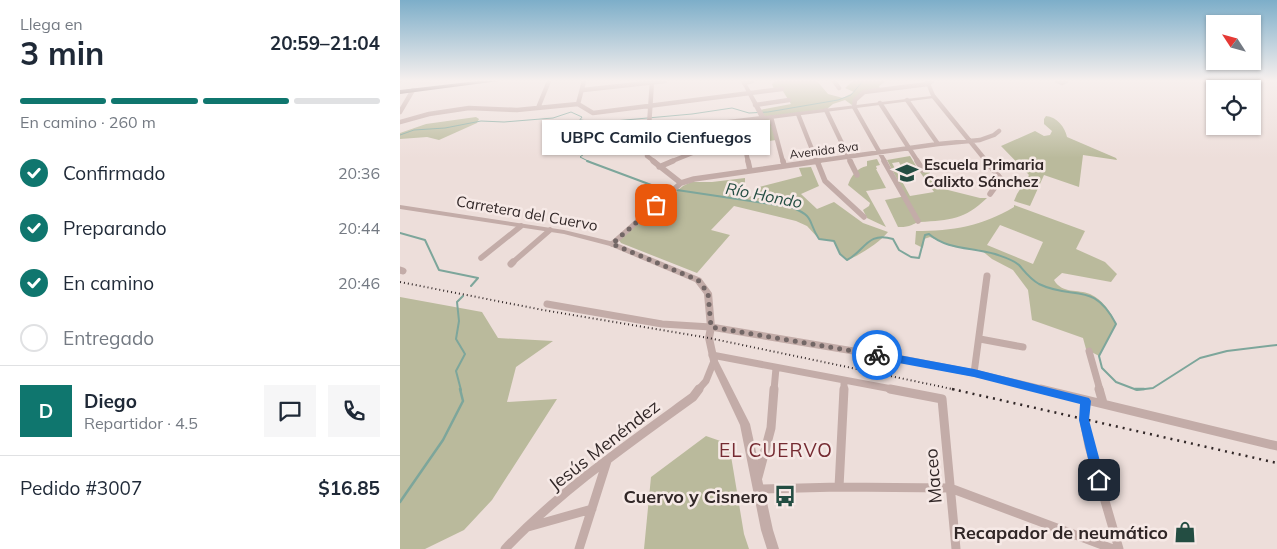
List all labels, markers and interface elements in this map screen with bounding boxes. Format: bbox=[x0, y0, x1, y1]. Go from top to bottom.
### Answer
text: Llega en bbox=[20, 14, 83, 34]
north arrow bbox=[1206, 15, 1261, 70]
map controls bbox=[1206, 15, 1261, 135]
text: 20:59–21:04 bbox=[270, 31, 380, 55]
text: 3 min bbox=[20, 33, 104, 73]
button: locate bbox=[1206, 80, 1261, 135]
text: En camino · 260 m bbox=[20, 112, 156, 132]
callout: UBPC Camilo Cienfuegos bbox=[542, 120, 770, 155]
text: UBPC Camilo Cienfuegos bbox=[560, 127, 752, 147]
street label: Avenida 8va bbox=[789, 138, 859, 162]
place label: Escuela Primaria Calixto Sánchez bbox=[924, 155, 1044, 191]
icon: check bbox=[20, 159, 48, 187]
school or university icon: Escuela Primaria Calixto Sánchez bbox=[894, 160, 920, 186]
text: Confirmado bbox=[63, 161, 165, 185]
text: 20:36 bbox=[338, 163, 380, 183]
water label: Río Hondo bbox=[724, 178, 804, 212]
pin bbox=[635, 184, 677, 226]
street label: Carretera del Cuervo bbox=[455, 191, 599, 235]
icon: bag bbox=[642, 191, 670, 219]
icon: check bbox=[20, 214, 48, 242]
text: Preparando bbox=[63, 216, 167, 240]
text: 20:44 bbox=[338, 218, 380, 238]
icon: check bbox=[20, 269, 48, 297]
text: En camino bbox=[63, 271, 154, 295]
text: 20:46 bbox=[338, 273, 380, 293]
text: Entregado bbox=[63, 326, 154, 350]
courier bbox=[852, 330, 902, 380]
icon: bike bbox=[863, 341, 891, 369]
button: chat bbox=[264, 385, 316, 437]
button: phone bbox=[328, 385, 380, 437]
text: Diego bbox=[84, 389, 137, 413]
street label: Jesús Menéndez bbox=[544, 394, 664, 496]
text: D bbox=[39, 399, 53, 423]
text: Repartidor · 4.5 bbox=[84, 413, 198, 433]
district label: EL CUERVO bbox=[719, 438, 833, 462]
street label: Maceo bbox=[919, 448, 947, 504]
pin bbox=[1078, 459, 1120, 501]
icon: home bbox=[1085, 466, 1113, 494]
text: Pedido #3007 bbox=[20, 476, 142, 500]
text: $16.85 bbox=[318, 476, 380, 500]
bus stop icon: Cuervo y Cisnero bbox=[772, 483, 798, 509]
place label: Cuervo y Cisnero bbox=[623, 485, 768, 508]
shop icon: Recapador de neumático bbox=[1172, 519, 1198, 545]
place label: Recapador de neumático bbox=[954, 521, 1168, 544]

